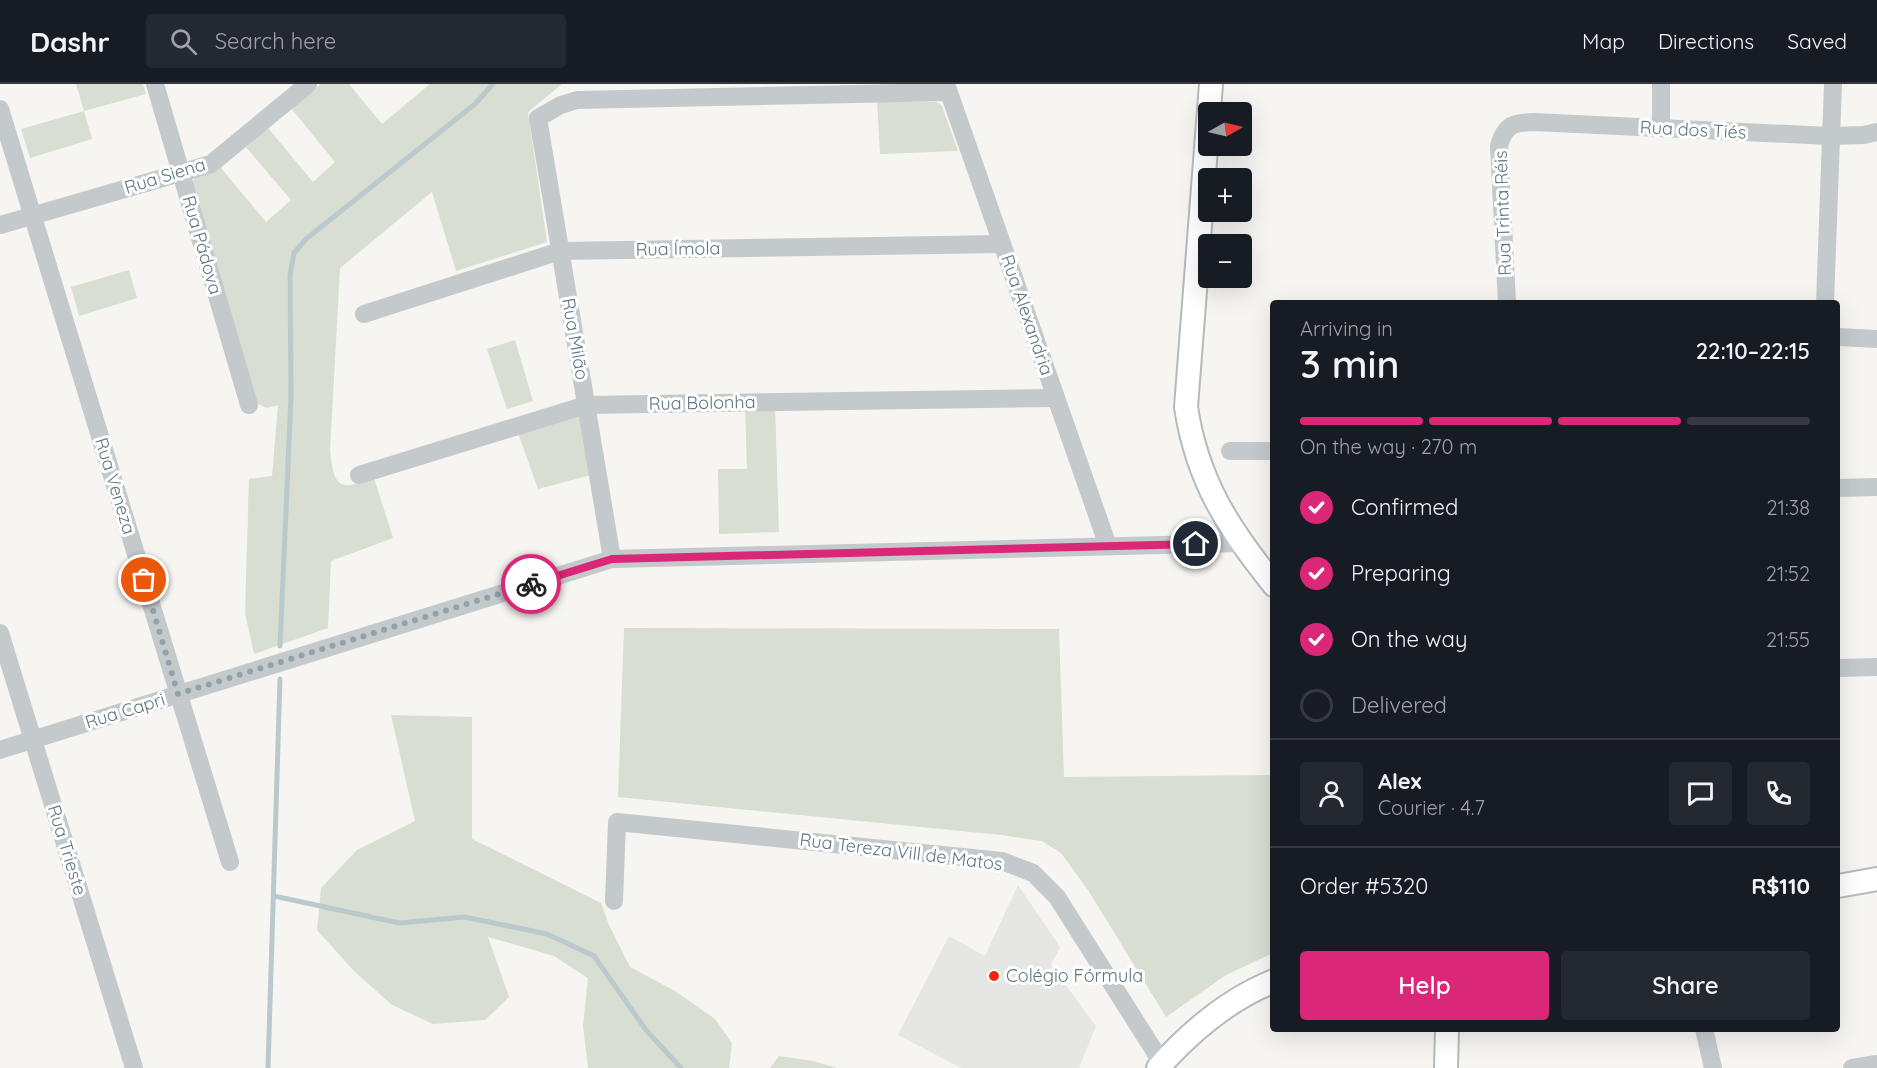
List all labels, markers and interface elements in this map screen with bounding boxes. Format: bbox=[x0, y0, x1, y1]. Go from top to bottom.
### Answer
search box bbox=[146, 14, 566, 68]
text: Dashr bbox=[30, 24, 110, 59]
icon: search bbox=[167, 25, 200, 58]
text: Search here bbox=[215, 27, 336, 55]
text: Map bbox=[1582, 28, 1625, 54]
text: Directions bbox=[1658, 28, 1754, 54]
text: Saved bbox=[1787, 28, 1847, 54]
north arrow bbox=[1198, 102, 1252, 156]
map controls bbox=[1198, 102, 1252, 288]
street label: Rua dos Tiés bbox=[1639, 115, 1747, 144]
street label: Rua Trinta Réis bbox=[1489, 150, 1516, 276]
street label: Rua Siena bbox=[122, 152, 208, 199]
button: + bbox=[1198, 168, 1252, 222]
street label: Rua Pádova bbox=[177, 193, 228, 297]
button: − bbox=[1198, 234, 1252, 288]
street label: Rua Ímola bbox=[635, 236, 721, 261]
street label: Rua Alexandria bbox=[996, 251, 1059, 378]
street label: Rua Milão bbox=[557, 296, 594, 382]
text: Arriving in bbox=[1300, 316, 1393, 341]
text: 22:10–22:15 bbox=[1696, 337, 1810, 365]
text: 3 min bbox=[1300, 339, 1399, 388]
street label: Rua Bolonha bbox=[648, 390, 756, 415]
text: On the way · 270 m bbox=[1300, 434, 1477, 459]
street label: Rua Veneza bbox=[90, 435, 141, 537]
icon: check bbox=[1300, 491, 1333, 524]
text: Confirmed bbox=[1351, 493, 1458, 521]
text: 21:38 bbox=[1767, 495, 1810, 520]
pin bbox=[1170, 518, 1221, 569]
icon: home bbox=[1179, 527, 1212, 560]
pin bbox=[118, 554, 169, 605]
courier bbox=[501, 554, 561, 614]
icon: check bbox=[1300, 557, 1333, 590]
text: Preparing bbox=[1351, 559, 1451, 587]
text: 21:52 bbox=[1766, 561, 1810, 586]
icon: bag bbox=[127, 563, 160, 596]
icon: bike bbox=[515, 568, 548, 601]
icon: check bbox=[1300, 623, 1333, 656]
text: On the way bbox=[1351, 625, 1467, 653]
text: 21:55 bbox=[1766, 627, 1810, 652]
street label: Rua Capri bbox=[82, 687, 168, 734]
text: Delivered bbox=[1351, 691, 1447, 719]
button: person bbox=[1300, 762, 1363, 825]
button: chat bbox=[1669, 762, 1732, 825]
button: phone bbox=[1747, 762, 1810, 825]
text: Alex bbox=[1378, 767, 1421, 795]
text: Courier · 4.7 bbox=[1378, 795, 1485, 820]
street label: Rua Trieste bbox=[43, 802, 92, 898]
street label: Rua Tereza Vill de Matos bbox=[798, 828, 1004, 875]
text: Order #5320 bbox=[1300, 872, 1428, 900]
text: R$110 bbox=[1751, 872, 1810, 900]
button: Help bbox=[1300, 951, 1549, 1020]
button: Share bbox=[1561, 951, 1810, 1020]
place label: Colégio Fórmula bbox=[1006, 964, 1143, 987]
marker: Colégio Fórmula bbox=[987, 969, 1001, 983]

